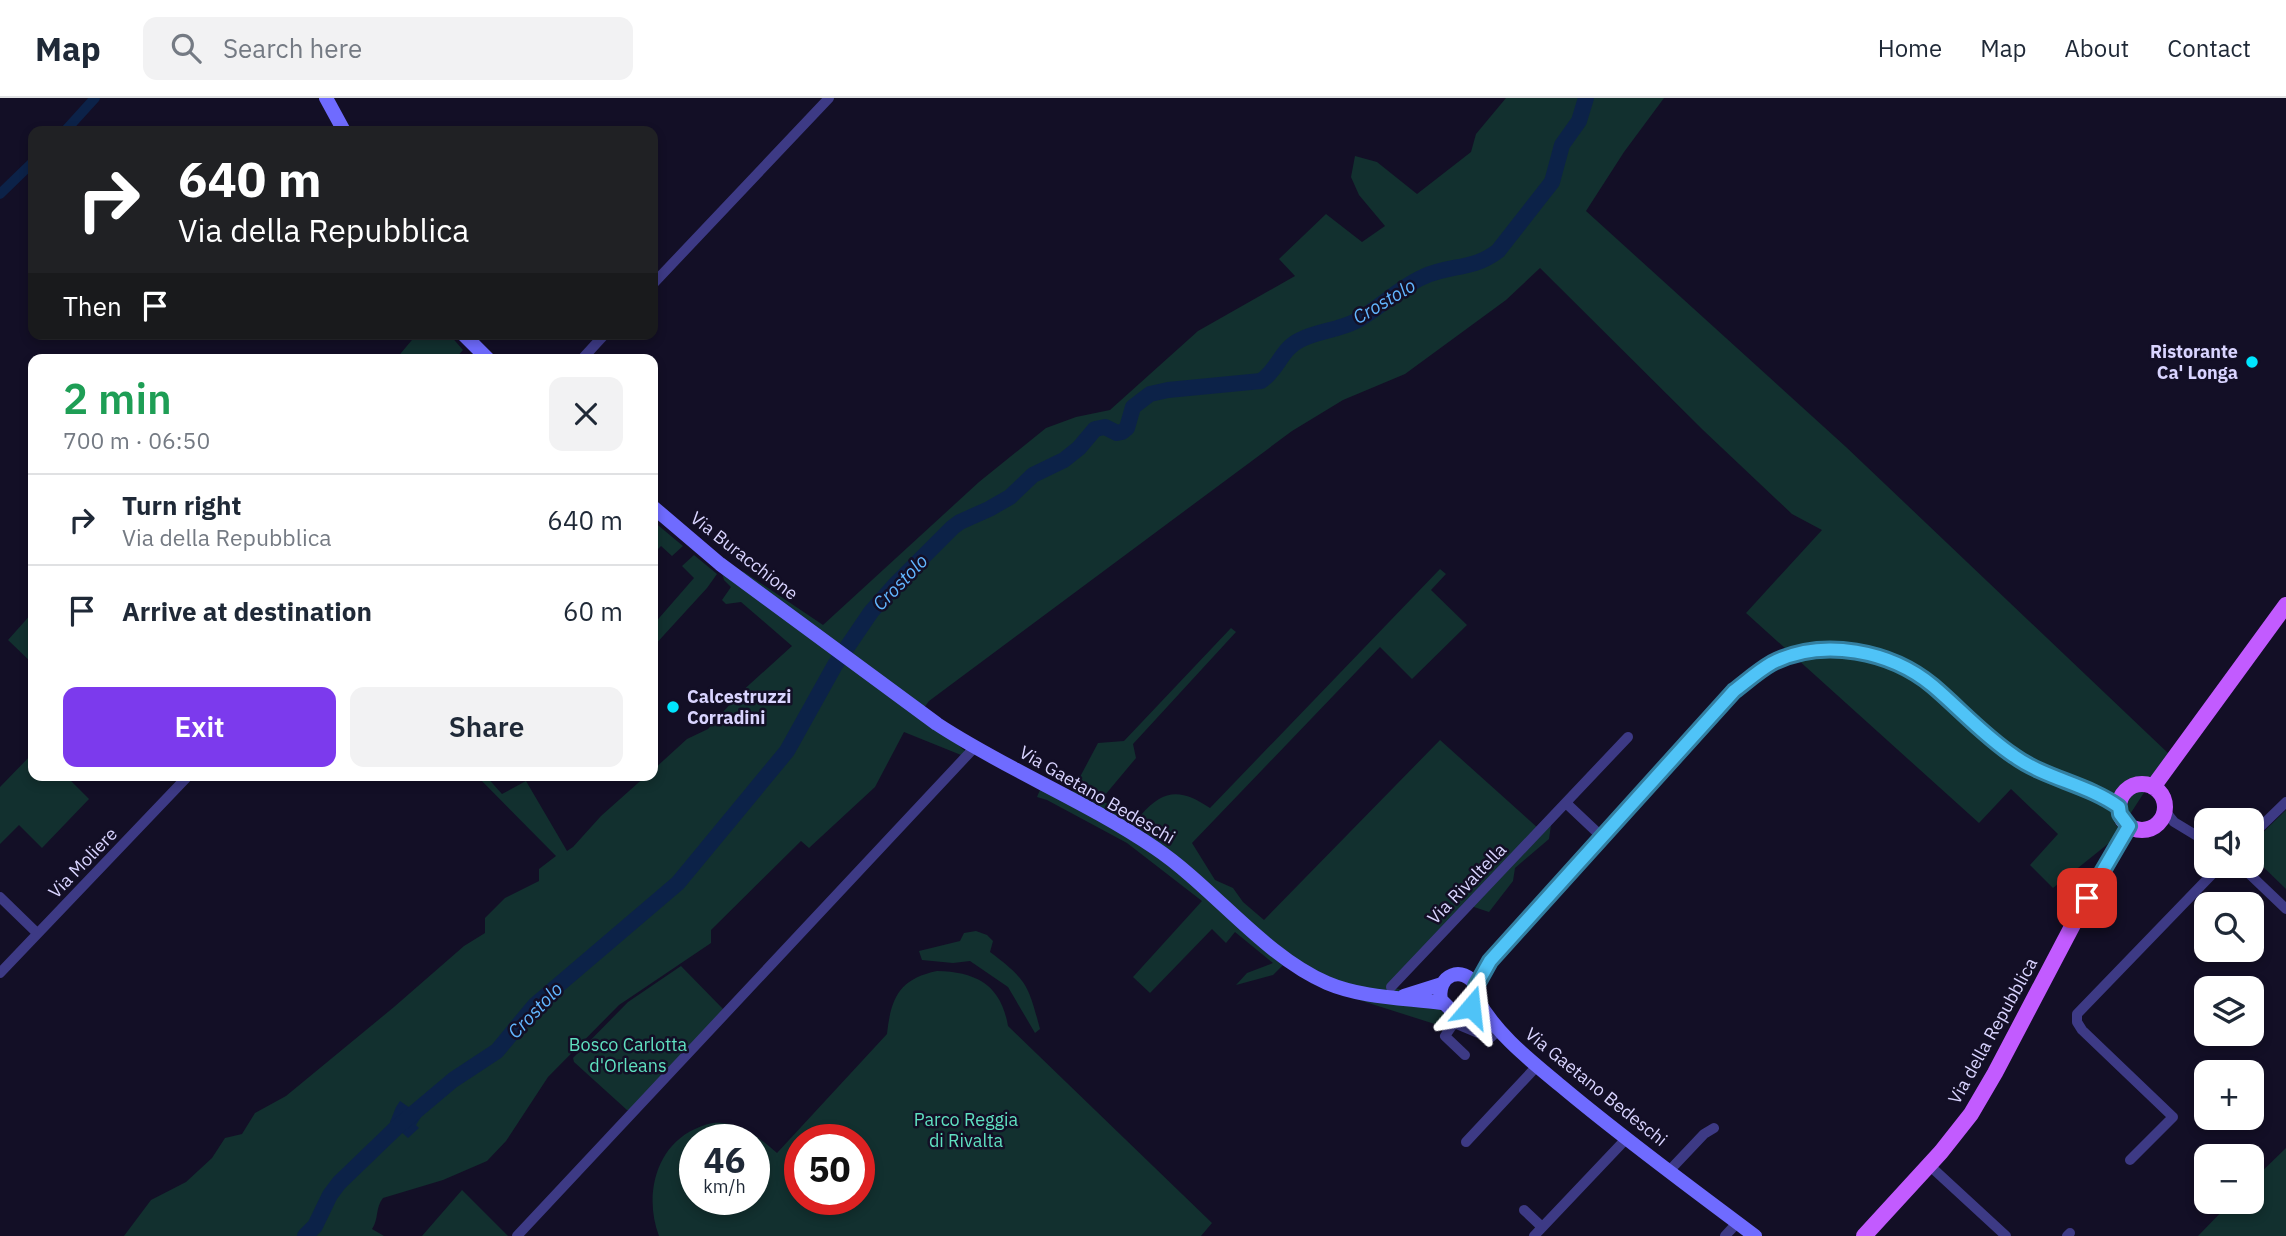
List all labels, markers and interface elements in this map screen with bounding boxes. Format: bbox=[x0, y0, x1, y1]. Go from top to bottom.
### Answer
search box bbox=[143, 17, 633, 80]
text: Map bbox=[35, 27, 101, 70]
icon: search bbox=[167, 29, 205, 67]
text: Search here bbox=[223, 31, 362, 65]
text: Home bbox=[1878, 32, 1942, 64]
text: Map bbox=[1980, 32, 2026, 64]
text: About bbox=[2064, 32, 2129, 64]
text: Contact bbox=[2167, 32, 2251, 64]
text: 640 m bbox=[178, 147, 322, 210]
icon: right bbox=[63, 154, 154, 245]
text: Via della Repubblica bbox=[178, 209, 469, 251]
water label: Crostolo bbox=[1348, 273, 1420, 329]
icon: arrive bbox=[136, 287, 174, 325]
text: Then bbox=[63, 289, 122, 323]
place label: Ristorante Ca' Longa bbox=[2150, 340, 2238, 384]
marker: Ristorante Ca' Longa bbox=[2244, 354, 2260, 370]
text: 2 min bbox=[63, 371, 172, 426]
button: close bbox=[549, 377, 623, 451]
text: 700 m · 06:50 bbox=[63, 425, 210, 455]
text: Turn right bbox=[122, 488, 241, 522]
icon: right bbox=[63, 501, 101, 539]
text: 640 m bbox=[547, 503, 623, 537]
street label: Via Buracchione bbox=[686, 506, 803, 605]
text: Via della Repubblica bbox=[122, 522, 331, 552]
water label: Crostolo bbox=[867, 549, 933, 615]
icon: arrive bbox=[63, 592, 101, 630]
text: Arrive at destination bbox=[122, 594, 372, 628]
text: 60 m bbox=[563, 594, 623, 628]
place label: Calcestruzzi Corradini bbox=[687, 685, 791, 729]
button: Exit bbox=[63, 687, 336, 767]
button: Share bbox=[350, 687, 623, 767]
marker: Calcestruzzi Corradini bbox=[665, 699, 681, 715]
street label: Via Gaetano Bedeschi bbox=[1015, 741, 1179, 849]
map controls bbox=[2194, 808, 2264, 1214]
button: sound bbox=[2194, 808, 2264, 878]
street label: Via Moliere bbox=[43, 822, 122, 903]
street label: Via Rivaltella bbox=[1422, 838, 1511, 929]
pin bbox=[2057, 868, 2117, 928]
icon: arrive bbox=[2068, 879, 2106, 917]
button: search bbox=[2194, 892, 2264, 962]
street label: Via della Repubblica bbox=[1943, 953, 2043, 1108]
position arrow bbox=[1434, 970, 1508, 1044]
button: layers bbox=[2194, 976, 2264, 1046]
water label: Crostolo bbox=[502, 977, 568, 1043]
street label: Via Gaetano Bedeschi bbox=[1521, 1022, 1672, 1151]
park label: Bosco Carlotta d'Orleans bbox=[569, 1033, 688, 1077]
button: + bbox=[2194, 1060, 2264, 1130]
park label: Parco Reggia di Rivalta bbox=[914, 1108, 1019, 1152]
speed limit sign: 50 bbox=[784, 1124, 875, 1215]
text: 46 bbox=[703, 1137, 746, 1183]
button: − bbox=[2194, 1144, 2264, 1214]
text: km/h bbox=[703, 1175, 746, 1198]

